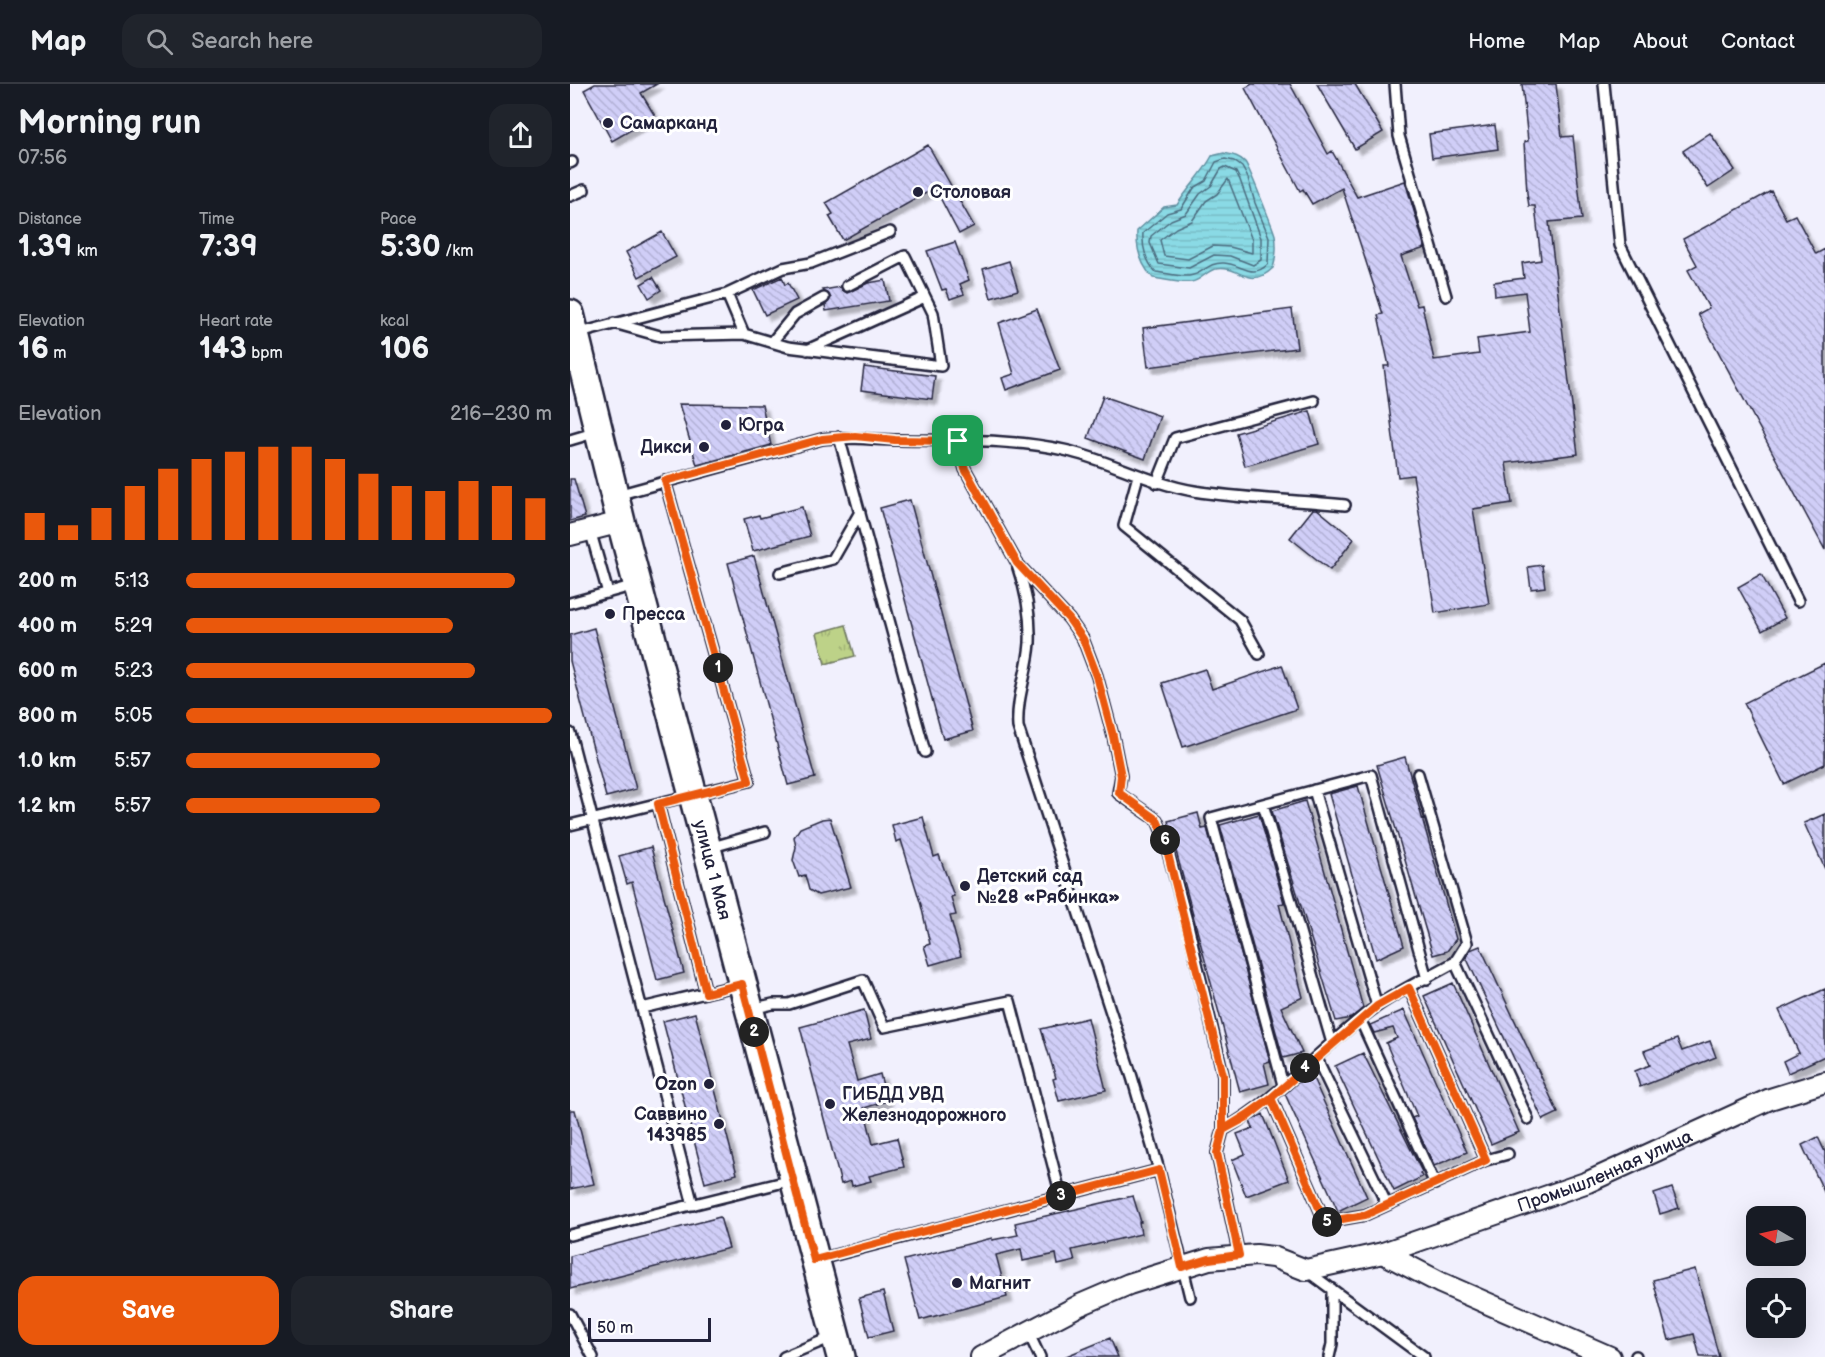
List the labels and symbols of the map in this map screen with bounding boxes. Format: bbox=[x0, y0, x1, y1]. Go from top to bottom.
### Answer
place label: Самарканд bbox=[620, 113, 717, 134]
marker: Самарканд bbox=[601, 116, 615, 130]
place label: Столовая bbox=[930, 182, 1011, 203]
marker: Столовая bbox=[911, 185, 925, 199]
place label: Югра bbox=[738, 415, 784, 436]
pin bbox=[932, 415, 983, 466]
marker: Югра bbox=[719, 418, 733, 432]
place label: Дикси bbox=[640, 437, 692, 458]
marker: Дикси bbox=[697, 440, 711, 454]
place label: Пресса bbox=[622, 604, 685, 625]
marker: Пресса bbox=[603, 607, 617, 621]
pin: 1 bbox=[703, 653, 733, 683]
street label: улица 1 Мая bbox=[689, 818, 736, 922]
pin: 6 bbox=[1150, 825, 1180, 855]
place label: Детский сад №28 «Рябинка» bbox=[977, 866, 1120, 908]
marker: Детский сад №28 «Рябинка» bbox=[958, 879, 972, 893]
pin: 2 bbox=[739, 1017, 769, 1047]
pin: 4 bbox=[1290, 1053, 1320, 1083]
place label: Ozon bbox=[655, 1074, 697, 1095]
marker: Ozon bbox=[702, 1077, 716, 1091]
place label: ГИБДД УВД Железнодорожного bbox=[842, 1084, 1007, 1126]
marker: ГИБДД УВД Железнодорожного bbox=[823, 1097, 837, 1111]
place label: Саввино 143985 bbox=[634, 1104, 707, 1146]
marker: Саввино 143985 bbox=[712, 1117, 726, 1131]
street label: Промышленная улица bbox=[1514, 1125, 1696, 1216]
pin: 3 bbox=[1046, 1181, 1076, 1211]
north arrow bbox=[1746, 1206, 1806, 1266]
pin: 5 bbox=[1312, 1207, 1342, 1237]
place label: Магнит bbox=[969, 1273, 1031, 1294]
marker: Магнит bbox=[950, 1276, 964, 1290]
scale bar bbox=[588, 1315, 711, 1342]

